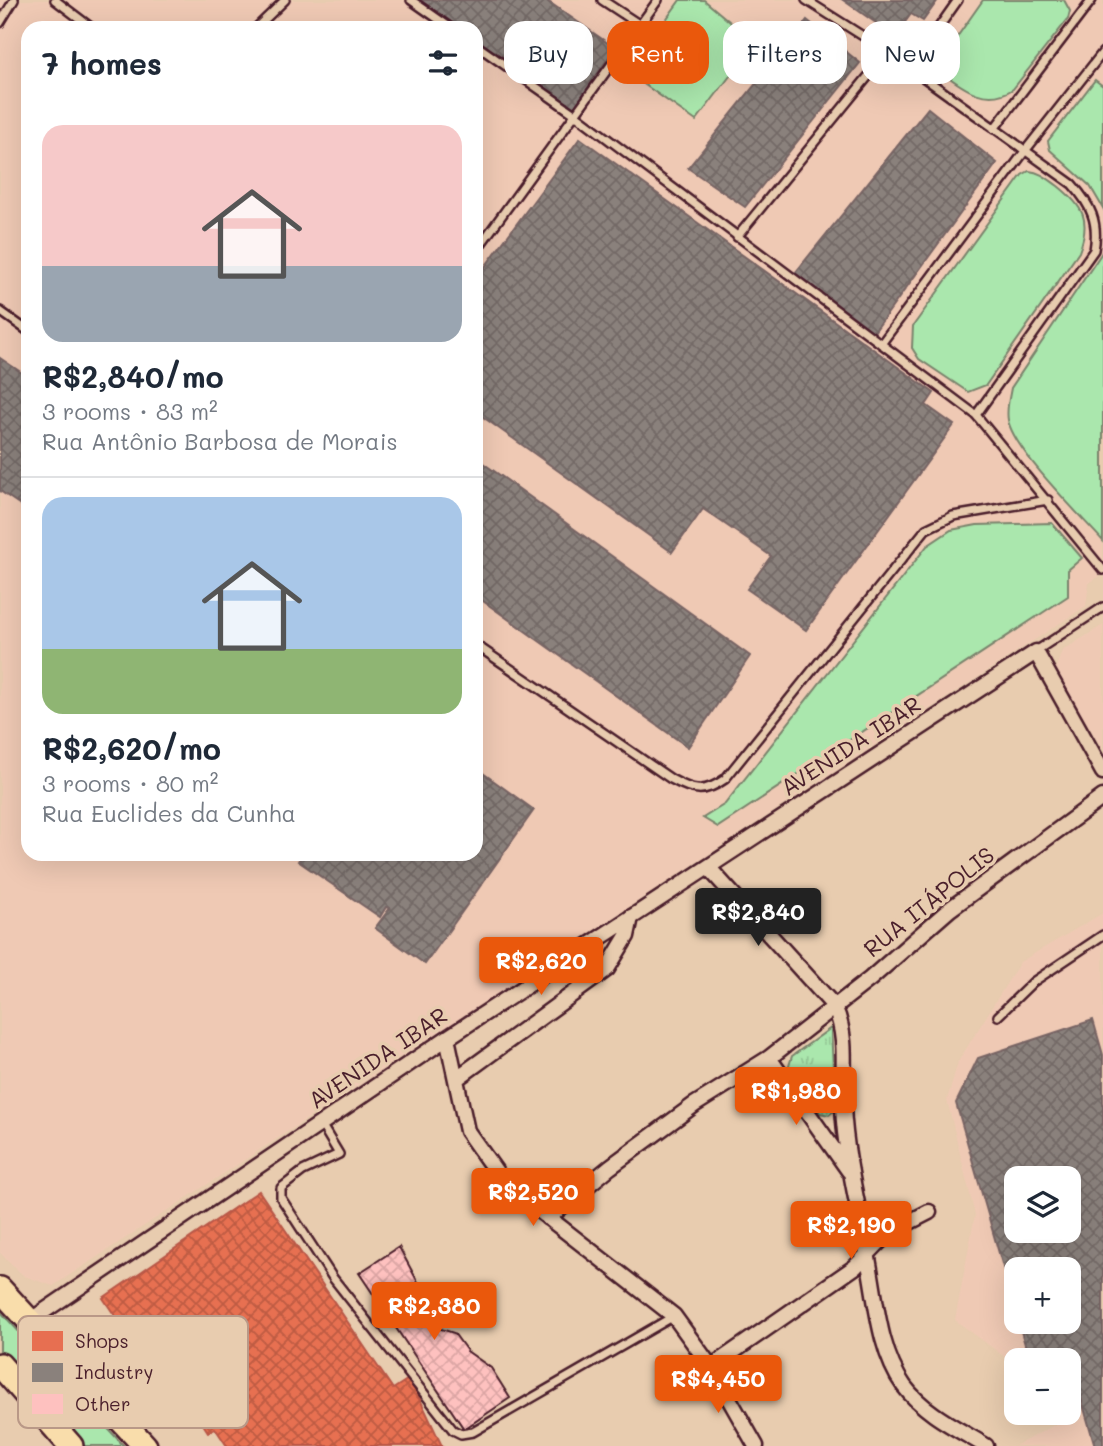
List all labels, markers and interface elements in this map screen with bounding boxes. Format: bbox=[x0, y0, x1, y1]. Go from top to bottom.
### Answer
chip: Buy bbox=[504, 21, 593, 84]
chip: Rent bbox=[607, 21, 709, 84]
chip: Filters bbox=[723, 21, 847, 84]
chip: New bbox=[861, 21, 960, 84]
text: 7 homes bbox=[42, 43, 162, 83]
icon: filters bbox=[424, 44, 462, 82]
icon: home bbox=[189, 171, 315, 297]
text: R$2,840/mo bbox=[42, 356, 224, 396]
text: 3 rooms · 83 m² bbox=[42, 396, 218, 426]
text: Rua Antônio Barbosa de Morais bbox=[42, 426, 398, 456]
icon: home bbox=[189, 543, 315, 669]
street label: AVENIDA IBAR bbox=[775, 689, 926, 802]
text: R$2,620/mo bbox=[42, 728, 221, 768]
text: 3 rooms · 80 m² bbox=[42, 768, 218, 798]
text: Rua Euclides da Cunha bbox=[42, 798, 296, 828]
street label: RUA ITÁPOLIS bbox=[857, 839, 1000, 963]
pin: R$2,840 bbox=[693, 888, 823, 948]
text: R$2,840 bbox=[711, 896, 805, 926]
pin: R$2,620 bbox=[476, 937, 606, 997]
text: R$2,620 bbox=[495, 945, 587, 975]
street label: AVENIDA IBAR bbox=[302, 1000, 453, 1115]
pin: R$1,980 bbox=[731, 1068, 861, 1127]
text: R$1,980 bbox=[751, 1075, 841, 1105]
map controls bbox=[1004, 1166, 1081, 1425]
button: layers bbox=[1004, 1166, 1081, 1243]
pin: R$2,520 bbox=[468, 1168, 598, 1228]
text: R$2,520 bbox=[487, 1176, 579, 1206]
pin: R$2,190 bbox=[786, 1202, 916, 1261]
text: R$2,190 bbox=[807, 1209, 895, 1239]
button: + bbox=[1004, 1257, 1081, 1334]
pin: R$2,380 bbox=[369, 1282, 499, 1342]
text: R$2,380 bbox=[388, 1290, 480, 1320]
legend bbox=[18, 1316, 248, 1428]
text: Shops bbox=[75, 1328, 129, 1353]
button: − bbox=[1004, 1348, 1081, 1425]
pin: R$4,450 bbox=[653, 1356, 783, 1415]
text: Industry bbox=[75, 1359, 153, 1384]
text: R$4,450 bbox=[671, 1363, 765, 1393]
text: Other bbox=[75, 1391, 130, 1416]

